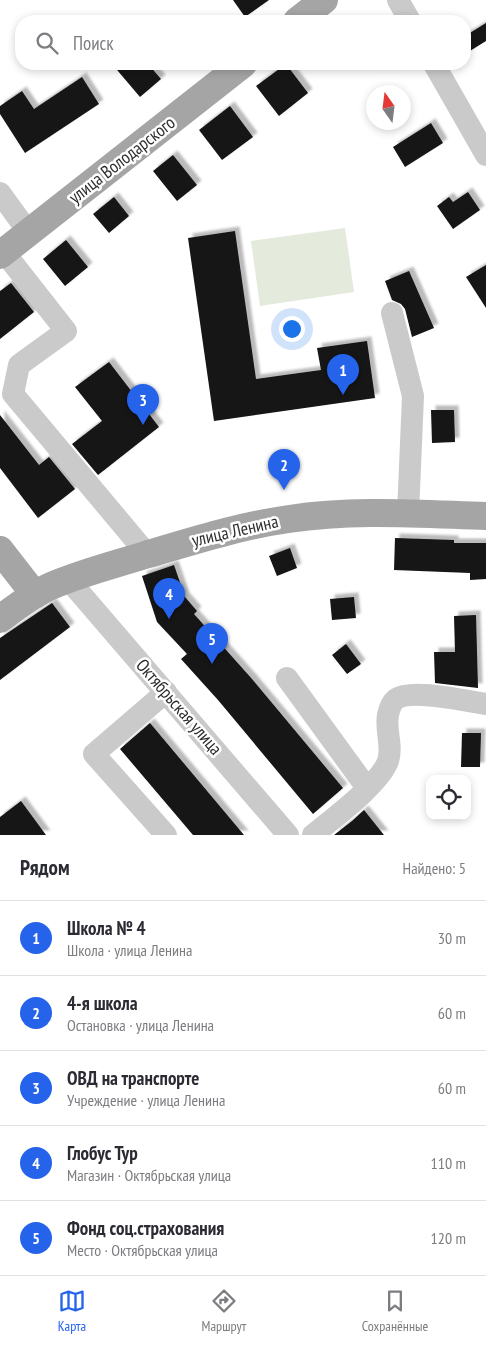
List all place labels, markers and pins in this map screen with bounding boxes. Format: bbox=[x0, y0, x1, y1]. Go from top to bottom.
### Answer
pin: 1 bbox=[327, 354, 359, 395]
pin: 3 bbox=[127, 384, 159, 425]
pin: 2 bbox=[268, 449, 300, 490]
pin: 4 bbox=[153, 578, 185, 619]
pin: 5 bbox=[196, 623, 228, 664]

